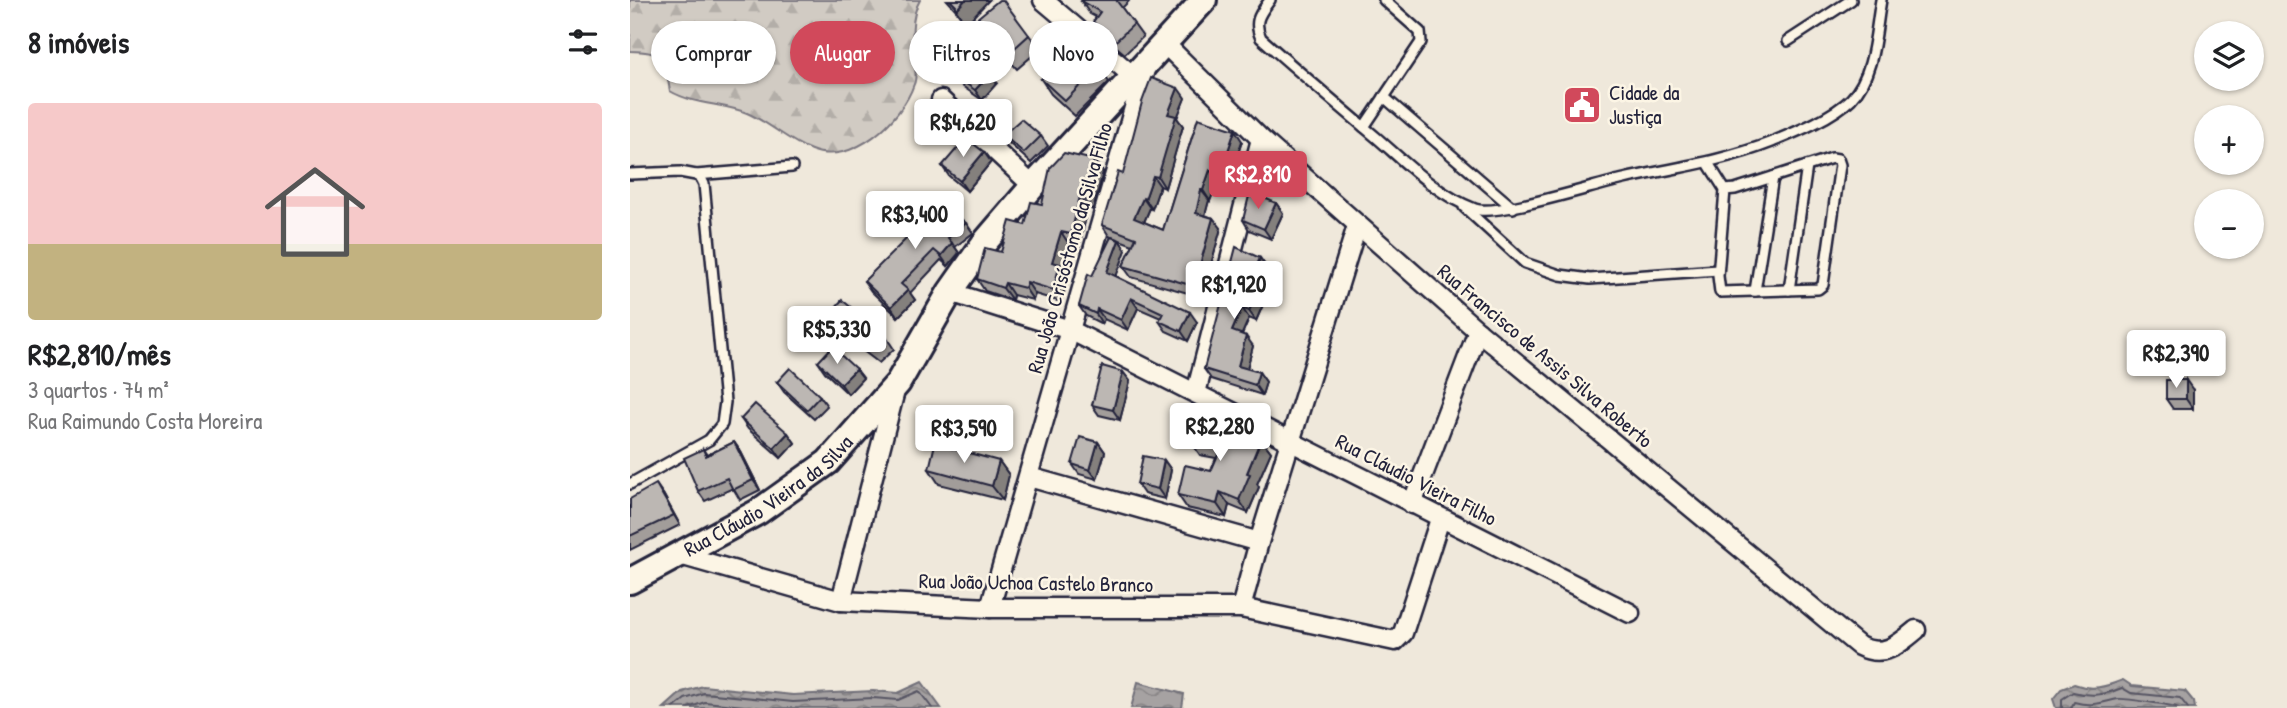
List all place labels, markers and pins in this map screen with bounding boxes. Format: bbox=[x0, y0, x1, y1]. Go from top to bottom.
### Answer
place label: Cidade da Justiça bbox=[1609, 78, 1679, 131]
public building icon: Cidade da Justiça bbox=[1561, 84, 1603, 126]
pin: R$4,620 bbox=[898, 100, 1028, 159]
pin: R$2,810 bbox=[1193, 152, 1323, 211]
pin: R$3,400 bbox=[850, 191, 980, 251]
pin: R$1,920 bbox=[1169, 262, 1299, 321]
pin: R$5,330 bbox=[772, 306, 902, 366]
pin: R$2,390 bbox=[2111, 330, 2241, 390]
pin: R$2,280 bbox=[1155, 404, 1285, 463]
pin: R$3,590 bbox=[899, 406, 1029, 465]

